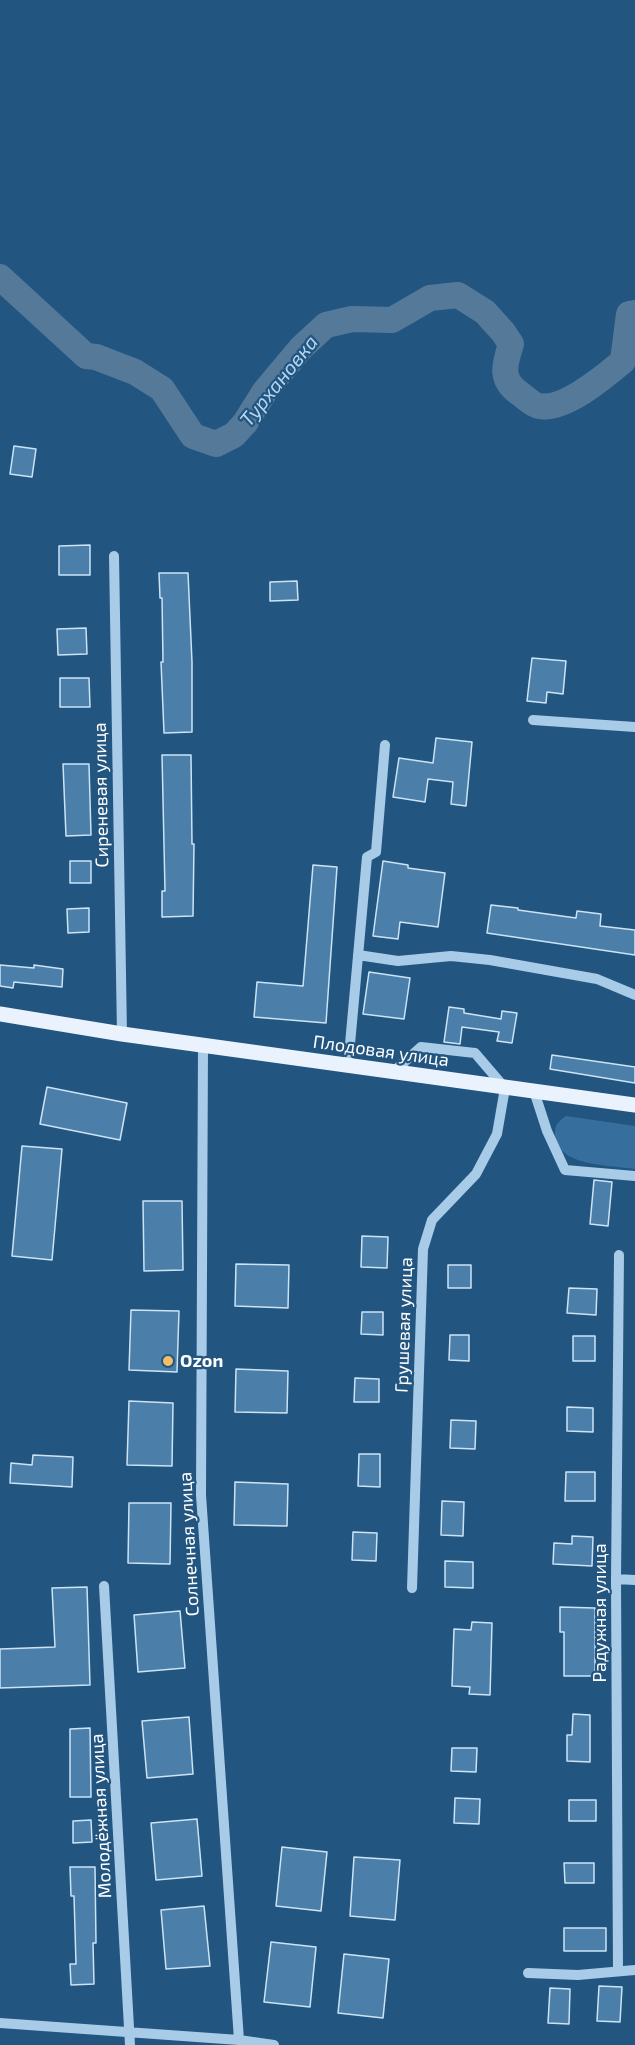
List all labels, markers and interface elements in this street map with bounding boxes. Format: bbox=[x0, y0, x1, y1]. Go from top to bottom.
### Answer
water label: Турхановка bbox=[235, 331, 323, 431]
street label: Сиреневая улица bbox=[89, 722, 113, 868]
street label: Плодовая улица bbox=[312, 1031, 450, 1071]
street label: Грушевая улица bbox=[391, 1257, 417, 1393]
place label: Ozon bbox=[180, 1350, 223, 1372]
marker: Ozon bbox=[161, 1354, 175, 1368]
street label: Солнечная улица bbox=[174, 1471, 204, 1617]
street label: Радужная улица bbox=[589, 1543, 611, 1683]
street label: Молодёжная улица bbox=[86, 1733, 116, 1899]

